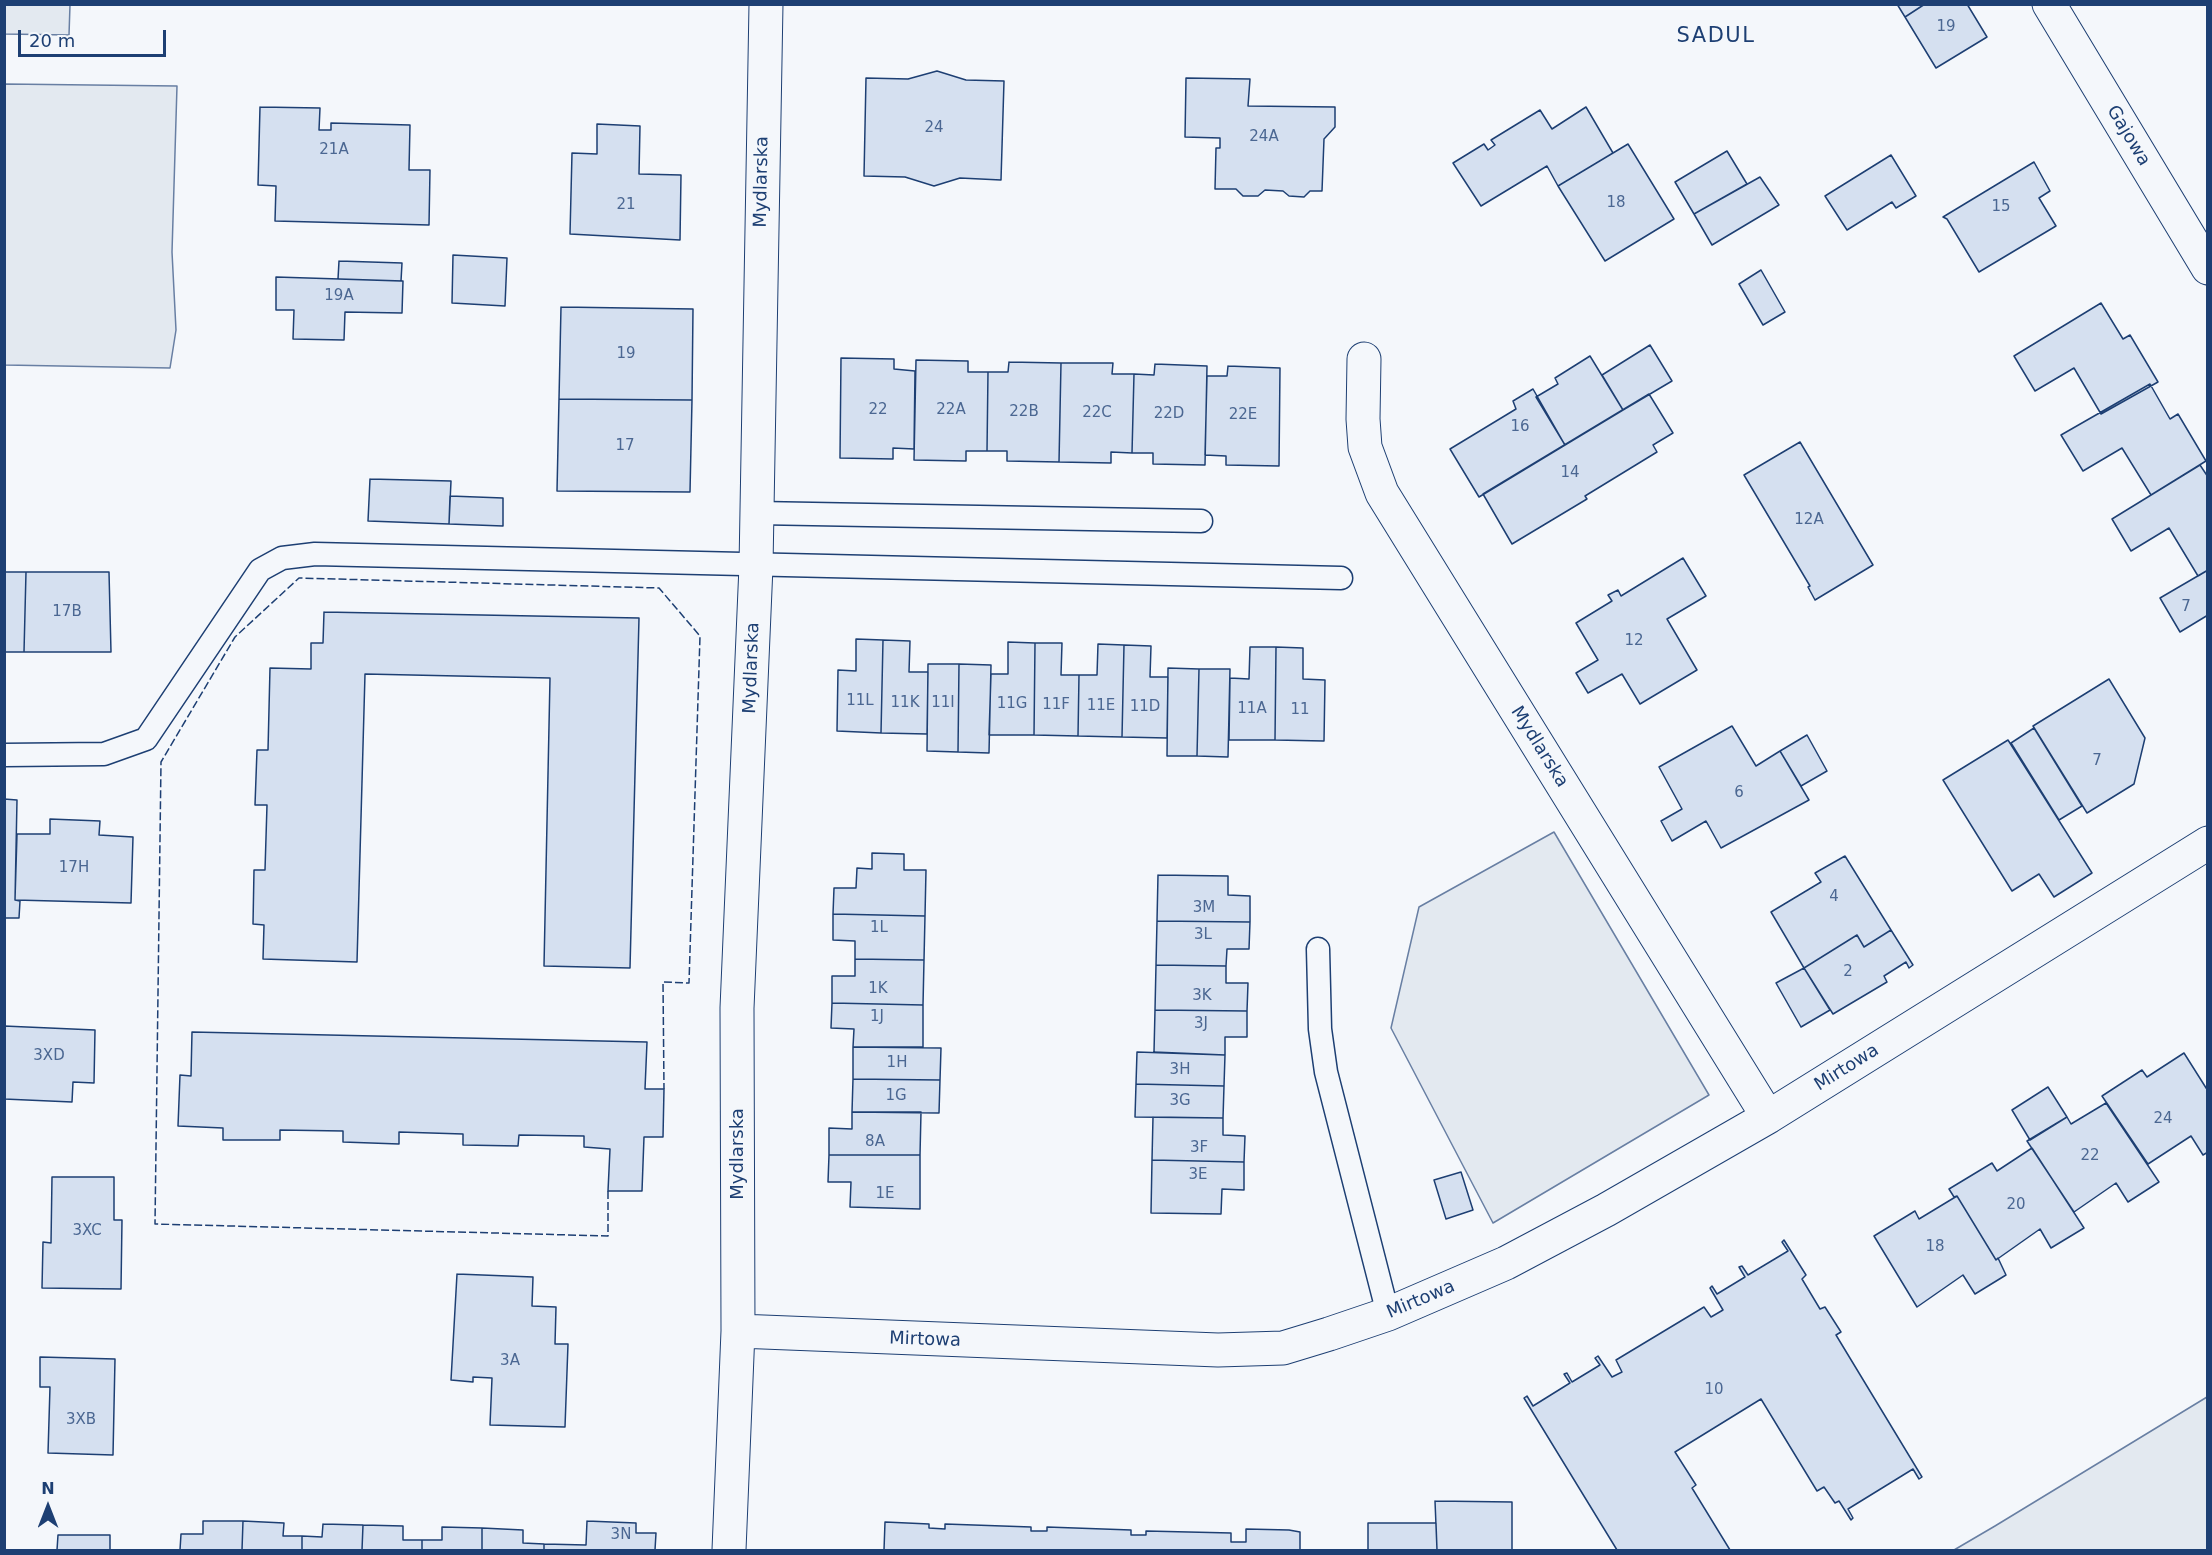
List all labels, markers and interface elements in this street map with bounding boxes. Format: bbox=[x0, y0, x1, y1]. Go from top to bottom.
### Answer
scale bar bbox=[21, 18, 170, 56]
house number: 19 bbox=[1936, 18, 1956, 36]
district label: SADUL bbox=[1677, 24, 1755, 50]
text: 20 m bbox=[29, 30, 75, 51]
street label: Gajowa bbox=[2102, 102, 2154, 170]
house number: 24 bbox=[924, 119, 944, 137]
house number: 24A bbox=[1249, 128, 1279, 146]
street label: Mydlarska bbox=[750, 136, 774, 228]
house number: 21A bbox=[319, 141, 349, 159]
house number: 18 bbox=[1606, 194, 1626, 212]
house number: 21 bbox=[616, 196, 636, 214]
house number: 15 bbox=[1991, 198, 2011, 216]
house number: 19A bbox=[324, 287, 354, 305]
house number: 19 bbox=[616, 345, 636, 363]
house number: 22 bbox=[868, 401, 888, 419]
house number: 22A bbox=[936, 401, 966, 419]
house number: 22B bbox=[1009, 403, 1039, 421]
house number: 22C bbox=[1082, 404, 1112, 422]
house number: 22D bbox=[1154, 405, 1184, 423]
house number: 22E bbox=[1229, 406, 1257, 424]
house number: 16 bbox=[1510, 418, 1530, 436]
house number: 17 bbox=[615, 437, 635, 455]
house number: 14 bbox=[1560, 464, 1580, 482]
house number: 12A bbox=[1794, 511, 1824, 529]
house number: 7 bbox=[2181, 598, 2191, 616]
house number: 17B bbox=[52, 603, 82, 621]
street label: Mydlarska bbox=[740, 622, 764, 714]
house number: 12 bbox=[1624, 632, 1644, 650]
house number: 11L bbox=[846, 692, 874, 710]
house number: 11K bbox=[891, 694, 919, 712]
house number: 11I bbox=[931, 694, 955, 712]
house number: 11G bbox=[997, 695, 1027, 713]
house number: 11F bbox=[1042, 696, 1070, 714]
house number: 11E bbox=[1087, 697, 1115, 715]
house number: 11D bbox=[1130, 698, 1160, 716]
house number: 11A bbox=[1237, 700, 1267, 718]
house number: 11 bbox=[1290, 701, 1310, 719]
street label: Mydlarska bbox=[1506, 702, 1572, 792]
house number: 7 bbox=[2092, 752, 2102, 770]
house number: 6 bbox=[1734, 784, 1744, 802]
house number: 17H bbox=[59, 859, 89, 877]
house number: 4 bbox=[1829, 888, 1839, 906]
house number: 3M bbox=[1193, 899, 1215, 917]
house number: 1L bbox=[870, 919, 888, 937]
house number: 3L bbox=[1194, 926, 1212, 944]
house number: 2 bbox=[1843, 963, 1853, 981]
house number: 1K bbox=[868, 980, 888, 998]
house number: 3K bbox=[1192, 987, 1212, 1005]
house number: 1J bbox=[870, 1008, 884, 1026]
house number: 3J bbox=[1194, 1015, 1208, 1033]
street label: Mirtowa bbox=[1811, 1040, 1883, 1096]
house number: 3XD bbox=[33, 1047, 65, 1065]
house number: 1H bbox=[887, 1054, 907, 1072]
house number: 3H bbox=[1170, 1061, 1190, 1079]
house number: 1G bbox=[885, 1087, 907, 1105]
house number: 3G bbox=[1169, 1092, 1191, 1110]
street label: Mydlarska bbox=[727, 1108, 749, 1200]
house number: 24 bbox=[2153, 1110, 2173, 1128]
house number: 8A bbox=[865, 1133, 885, 1151]
house number: 3F bbox=[1190, 1139, 1208, 1157]
house number: 22 bbox=[2080, 1147, 2100, 1165]
house number: 3E bbox=[1188, 1166, 1208, 1184]
house number: 1E bbox=[875, 1185, 895, 1203]
house number: 20 bbox=[2006, 1196, 2026, 1214]
house number: 3XC bbox=[72, 1222, 102, 1240]
house number: 18 bbox=[1925, 1238, 1945, 1256]
street label: Mirtowa bbox=[1384, 1276, 1458, 1324]
street label: Mirtowa bbox=[889, 1328, 961, 1352]
house number: 3A bbox=[500, 1352, 520, 1370]
house number: 10 bbox=[1704, 1381, 1724, 1399]
house number: 3XB bbox=[66, 1411, 96, 1429]
north arrow bbox=[18, 1477, 78, 1537]
text: N bbox=[41, 1479, 55, 1498]
house number: 3N bbox=[611, 1526, 631, 1544]

